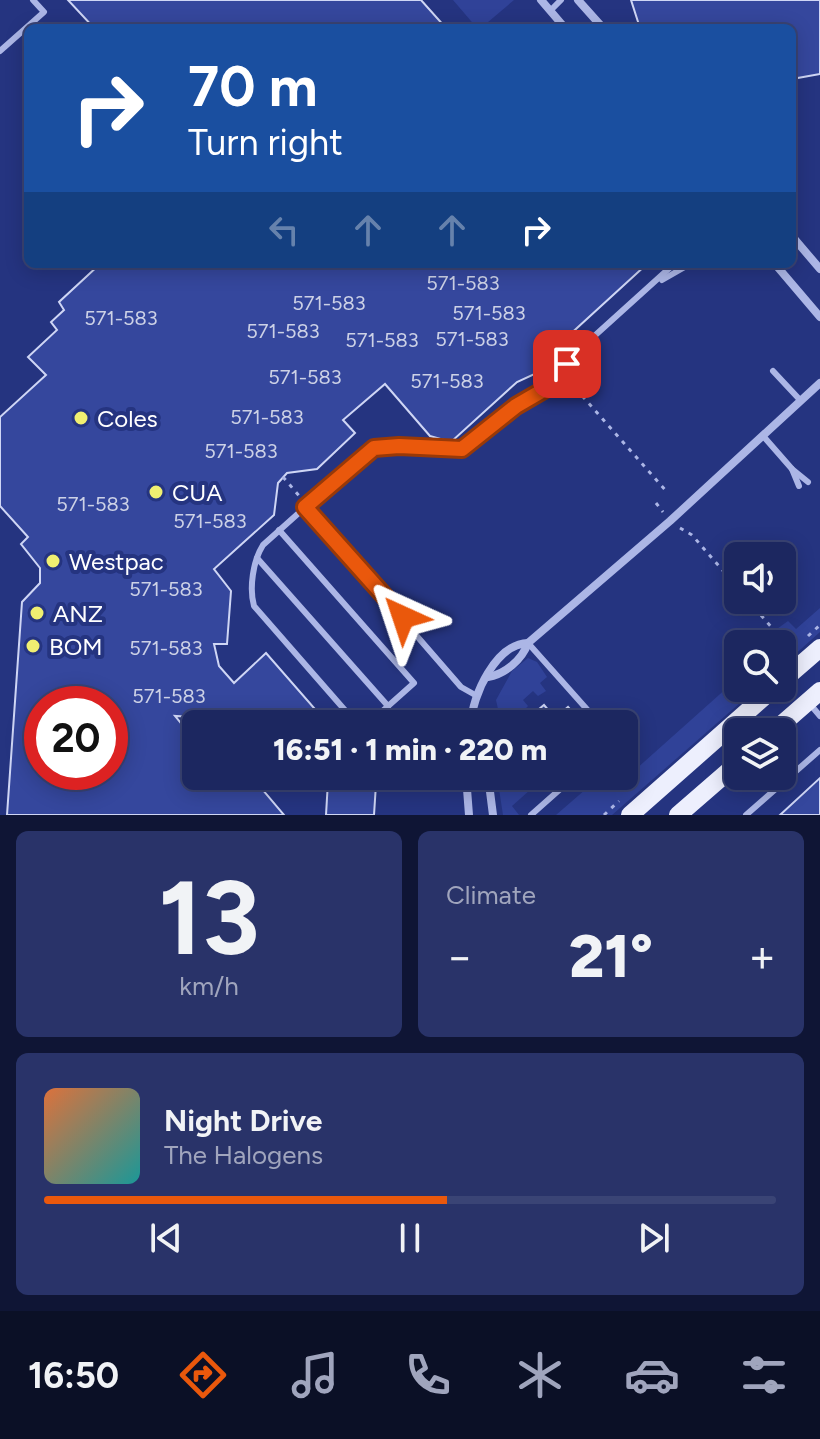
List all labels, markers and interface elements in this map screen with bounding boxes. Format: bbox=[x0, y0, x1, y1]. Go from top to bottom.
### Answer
text: 70 m bbox=[188, 53, 318, 120]
icon: right bbox=[56, 56, 160, 160]
text: Turn right bbox=[188, 121, 343, 164]
icon: left bbox=[262, 208, 306, 252]
icon: ahead bbox=[346, 208, 390, 252]
icon: ahead bbox=[430, 208, 474, 252]
icon: right bbox=[514, 208, 558, 252]
house number: 571-583 bbox=[426, 271, 500, 295]
house number: 571-583 bbox=[292, 291, 366, 315]
house number: 571-583 bbox=[452, 301, 526, 325]
house number: 571-583 bbox=[84, 306, 158, 330]
house number: 571-583 bbox=[246, 319, 320, 343]
house number: 571-583 bbox=[435, 327, 509, 351]
house number: 571-583 bbox=[345, 328, 419, 352]
pin bbox=[533, 330, 601, 398]
icon: arrive bbox=[545, 342, 589, 386]
house number: 571-583 bbox=[268, 365, 342, 389]
house number: 571-583 bbox=[410, 369, 484, 393]
place label: Coles bbox=[97, 404, 158, 433]
house number: 571-583 bbox=[230, 405, 304, 429]
marker: Coles bbox=[72, 409, 90, 427]
house number: 571-583 bbox=[204, 439, 278, 463]
place label: CUA bbox=[172, 478, 223, 507]
marker: CUA bbox=[147, 483, 165, 501]
house number: 571-583 bbox=[56, 492, 130, 516]
house number: 571-583 bbox=[173, 509, 247, 533]
map controls bbox=[724, 542, 796, 790]
button: sound bbox=[724, 542, 796, 614]
place label: Westpac bbox=[69, 547, 164, 576]
marker: Westpac bbox=[44, 552, 62, 570]
position arrow bbox=[361, 575, 445, 659]
house number: 571-583 bbox=[129, 577, 203, 601]
place label: ANZ bbox=[53, 599, 103, 628]
marker: ANZ bbox=[28, 604, 46, 622]
button: search bbox=[724, 630, 796, 702]
place label: BOM bbox=[49, 632, 103, 661]
house number: 571-583 bbox=[129, 636, 203, 660]
marker: BOM bbox=[24, 637, 42, 655]
house number: 571-583 bbox=[132, 684, 206, 708]
speed limit sign: 20 bbox=[24, 686, 128, 790]
button: layers bbox=[724, 718, 796, 790]
text: 16:51 · 1 min · 220 m bbox=[273, 731, 547, 768]
text: 13 bbox=[158, 855, 260, 980]
text: Climate bbox=[446, 879, 536, 911]
text: 21° bbox=[569, 920, 653, 992]
text: − bbox=[446, 930, 473, 983]
text: + bbox=[749, 930, 776, 983]
text: km/h bbox=[179, 970, 239, 1002]
text: Night Drive bbox=[164, 1102, 322, 1139]
text: The Halogens bbox=[164, 1139, 323, 1171]
icon: previous bbox=[144, 1216, 188, 1260]
icon: pause bbox=[388, 1216, 432, 1260]
icon: next bbox=[632, 1216, 676, 1260]
icon: directions bbox=[175, 1347, 231, 1403]
icon: music bbox=[287, 1347, 343, 1403]
icon: phone bbox=[400, 1347, 456, 1403]
icon: climate bbox=[512, 1347, 568, 1403]
icon: car bbox=[624, 1347, 680, 1403]
icon: filters bbox=[736, 1347, 792, 1403]
text: 16:50 bbox=[28, 1354, 119, 1397]

